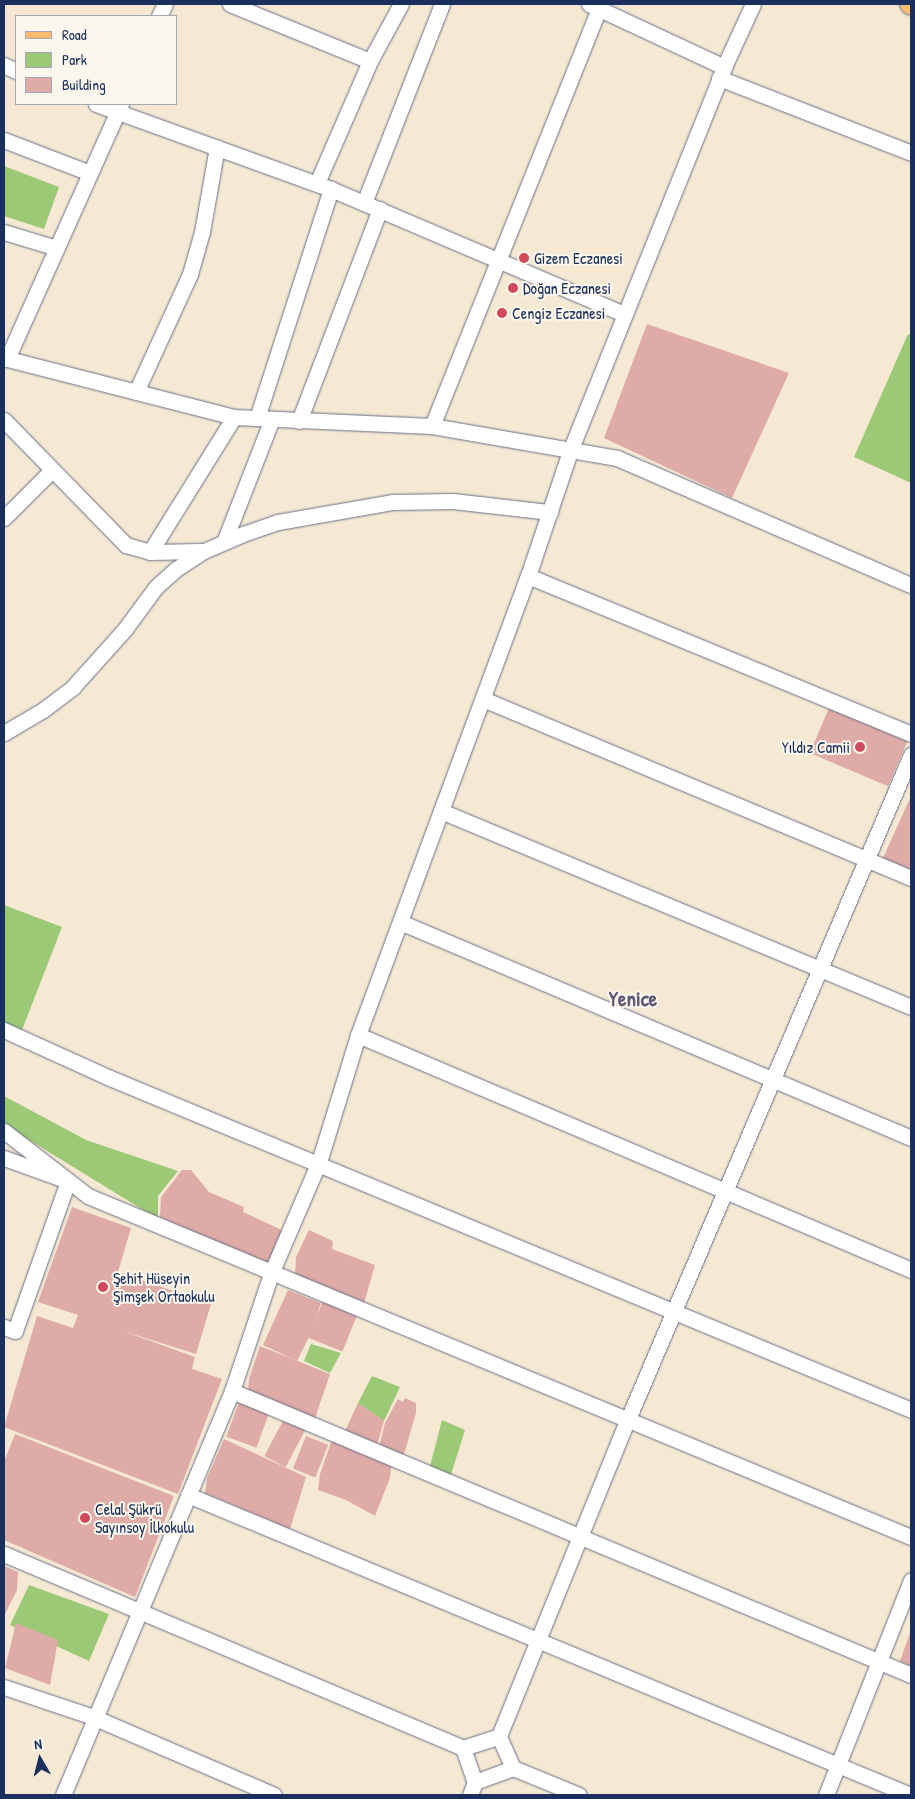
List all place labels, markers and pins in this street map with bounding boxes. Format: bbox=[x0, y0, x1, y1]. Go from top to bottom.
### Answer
place label: Gizem Eczanesi bbox=[534, 248, 623, 268]
marker: Gizem Eczanesi bbox=[518, 252, 530, 264]
place label: Doğan Eczanesi bbox=[523, 278, 611, 298]
marker: Doğan Eczanesi bbox=[507, 282, 519, 294]
place label: Cengiz Eczanesi bbox=[512, 303, 605, 323]
marker: Cengiz Eczanesi bbox=[496, 307, 508, 319]
place label: Yıldız Camii bbox=[782, 737, 850, 757]
marker: Yıldız Camii bbox=[854, 741, 866, 753]
place label: Şehit Hüseyin Şimşek Ortaokulu bbox=[113, 1268, 215, 1306]
marker: Şehit Hüseyin Şimşek Ortaokulu bbox=[97, 1281, 109, 1293]
place label: Celal Şükrü Sayınsoy İlkokulu bbox=[95, 1499, 194, 1537]
marker: Celal Şükrü Sayınsoy İlkokulu bbox=[79, 1512, 91, 1524]

